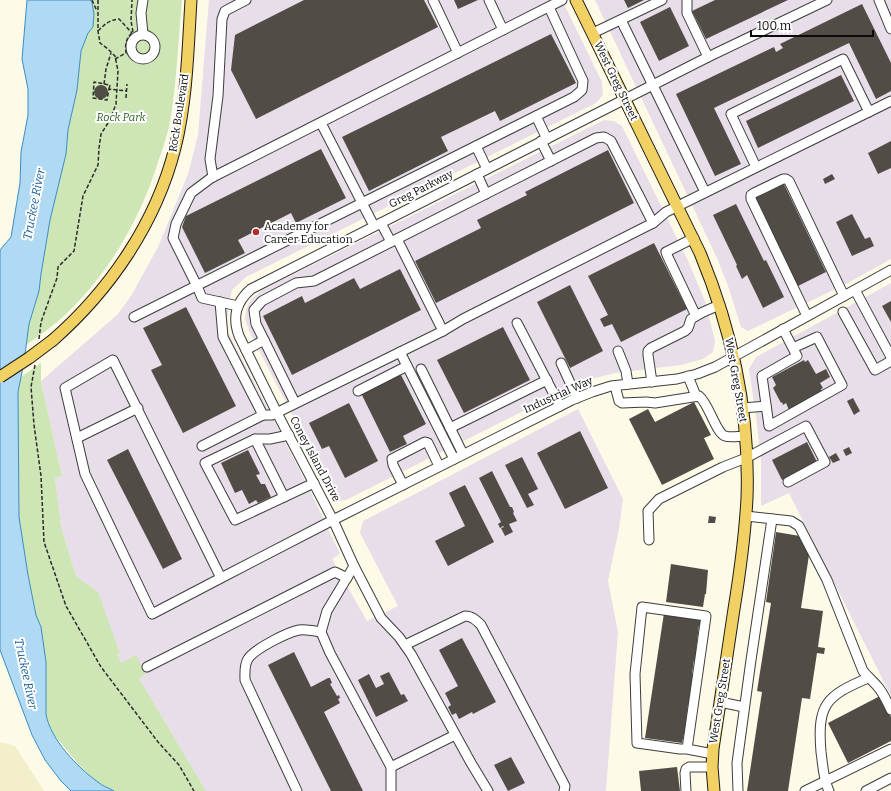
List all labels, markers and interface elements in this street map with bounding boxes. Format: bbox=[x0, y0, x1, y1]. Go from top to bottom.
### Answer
scale bar bbox=[751, 12, 873, 38]
text: 100 m bbox=[757, 19, 792, 33]
street label: West Greg Street bbox=[591, 39, 641, 123]
street label: Rock Boulevard bbox=[166, 72, 192, 153]
park label: Rock Park bbox=[96, 111, 147, 124]
water label: Truckee River bbox=[20, 166, 48, 241]
street label: Greg Parkway bbox=[387, 167, 455, 211]
place label: Academy for Career Education bbox=[264, 220, 353, 246]
marker: Academy for Career Education bbox=[251, 227, 261, 237]
street label: West Greg Street bbox=[722, 336, 750, 424]
street label: Industrial Way bbox=[521, 374, 595, 416]
street label: Coney Island Drive bbox=[287, 414, 343, 504]
water label: Truckee River bbox=[12, 637, 41, 712]
street label: West Greg Street bbox=[707, 657, 733, 745]

